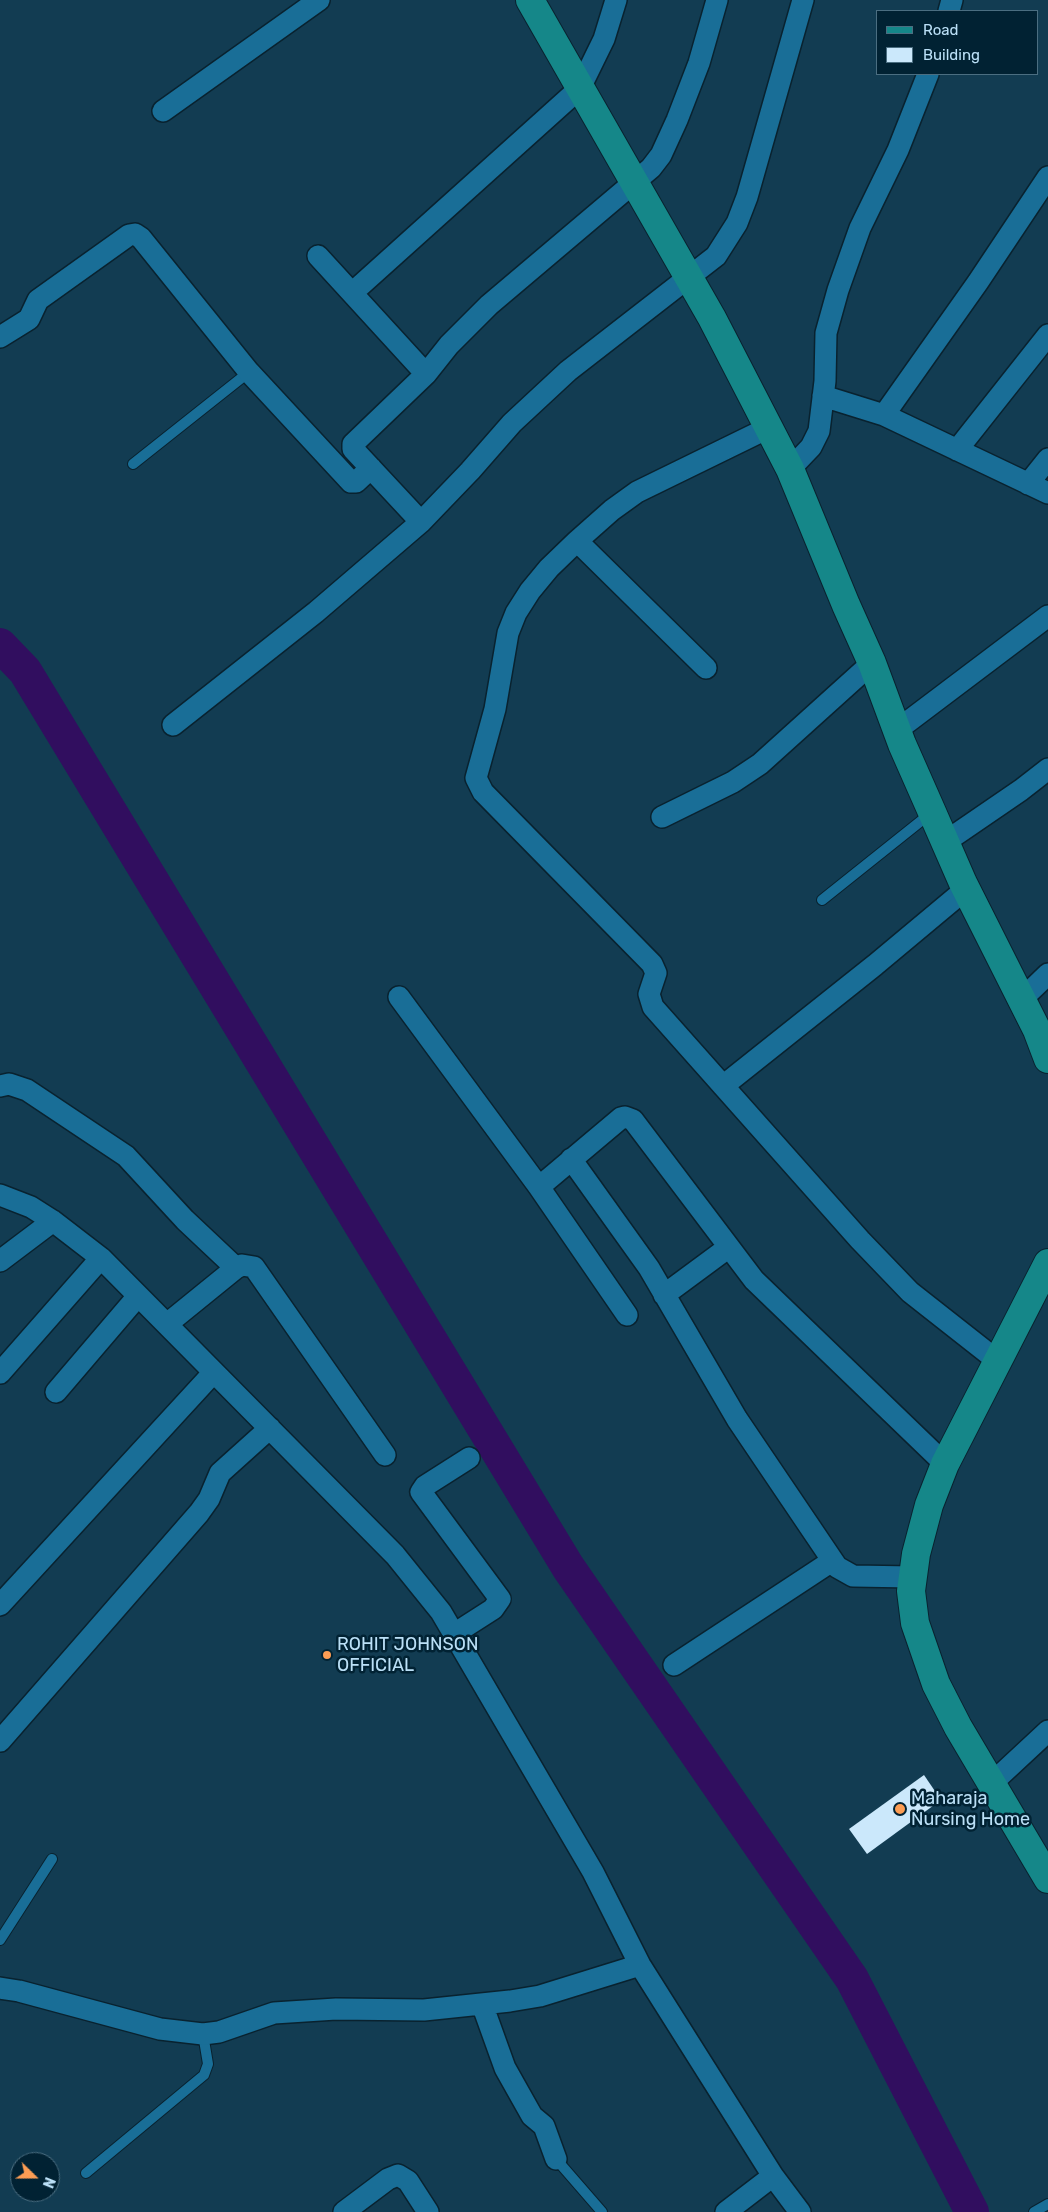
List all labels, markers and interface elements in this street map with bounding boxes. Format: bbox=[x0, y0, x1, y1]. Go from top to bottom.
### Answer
legend bbox=[876, 10, 1038, 75]
text: Road bbox=[923, 21, 959, 39]
text: Building bbox=[923, 46, 980, 64]
place label: ROHIT JOHNSON OFFICIAL bbox=[337, 1634, 478, 1676]
marker: ROHIT JOHNSON OFFICIAL bbox=[321, 1649, 333, 1661]
place label: Maharaja Nursing Home bbox=[911, 1788, 1030, 1830]
marker: Maharaja Nursing Home bbox=[893, 1802, 907, 1816]
north arrow bbox=[10, 2152, 60, 2202]
text: N bbox=[39, 2175, 58, 2190]

